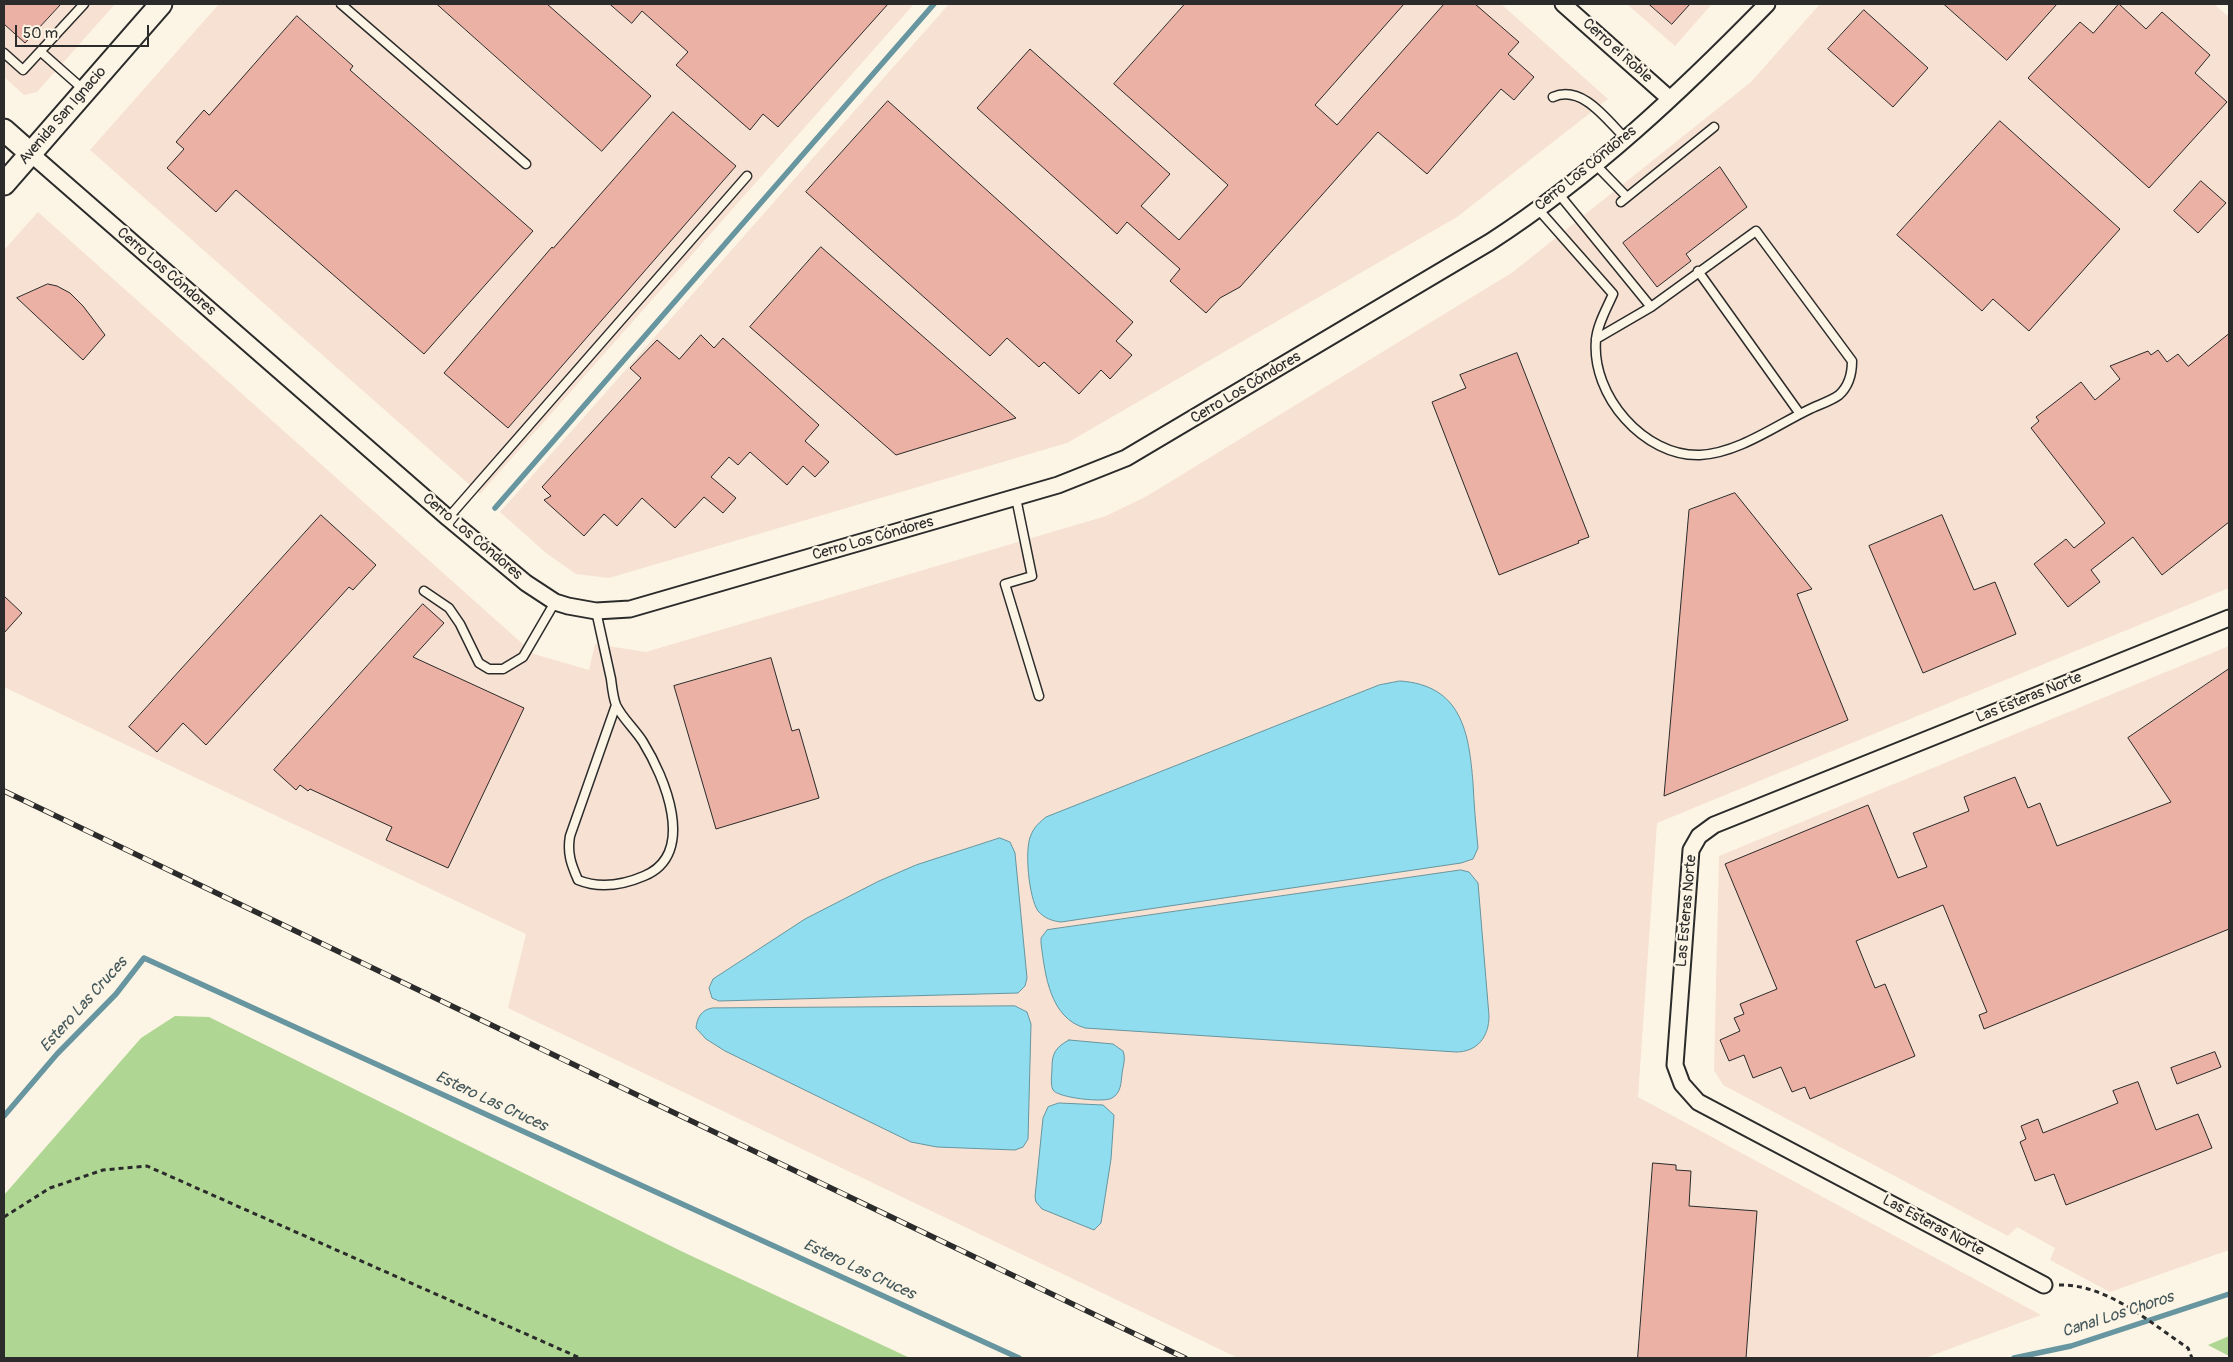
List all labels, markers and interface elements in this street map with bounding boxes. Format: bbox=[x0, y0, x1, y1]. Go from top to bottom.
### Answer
scale bar bbox=[18, 15, 151, 47]
street label: Cerro el Roble bbox=[1578, 15, 1656, 87]
text: 50 m bbox=[23, 24, 58, 43]
street label: Avenida San Ignacio bbox=[16, 63, 110, 169]
street label: Cerro Los Cóndores bbox=[1532, 123, 1640, 215]
street label: Cerro Los Cóndores bbox=[113, 224, 219, 320]
street label: Cerro Los Cóndores bbox=[1188, 348, 1304, 428]
street label: Cerro Los Cóndores bbox=[418, 490, 526, 584]
street label: Cerro Los Cóndores bbox=[810, 513, 936, 565]
street label: Las Esteras Norte bbox=[1973, 669, 2085, 727]
street label: Las Esteras Norte bbox=[1673, 854, 1701, 968]
water label: Estero Las Cruces bbox=[36, 954, 132, 1056]
water label: Estero Las Cruces bbox=[432, 1068, 550, 1136]
street label: Las Esteras Norte bbox=[1879, 1192, 1987, 1260]
water label: Estero Las Cruces bbox=[800, 1236, 918, 1304]
water label: Canal Los Choros bbox=[2060, 1288, 2176, 1342]

